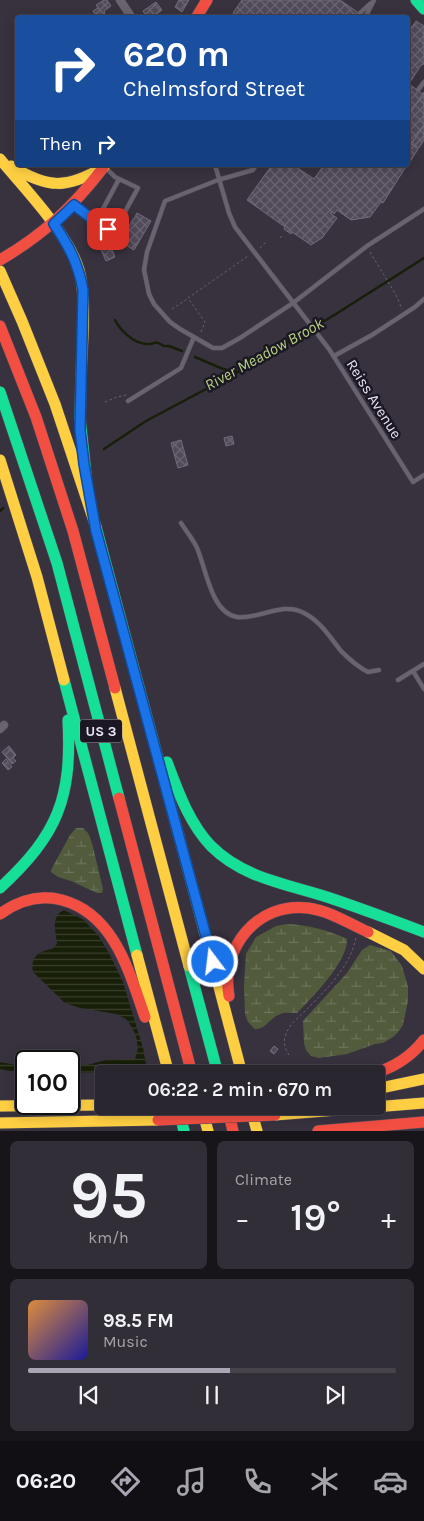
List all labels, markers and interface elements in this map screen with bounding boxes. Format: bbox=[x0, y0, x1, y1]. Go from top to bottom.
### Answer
text: 620 m bbox=[123, 34, 230, 75]
icon: right bbox=[40, 35, 105, 100]
text: Chelmsford Street bbox=[123, 76, 305, 102]
icon: right bbox=[92, 130, 120, 158]
text: Then bbox=[40, 133, 82, 155]
pin bbox=[87, 208, 129, 250]
icon: arrive bbox=[94, 215, 122, 243]
water label: River Meadow Brook bbox=[201, 313, 328, 395]
street label: Reiss Avenue bbox=[343, 356, 405, 442]
road number: US 3 bbox=[80, 719, 122, 742]
position arrow bbox=[186, 935, 238, 987]
speed limit sign: 100 bbox=[15, 1050, 80, 1115]
text: 06:22 · 2 min · 670 m bbox=[148, 1079, 332, 1101]
text: 95 bbox=[70, 1157, 147, 1233]
text: Climate bbox=[235, 1170, 292, 1189]
text: 19° bbox=[290, 1195, 341, 1240]
text: − bbox=[235, 1202, 250, 1235]
text: + bbox=[381, 1202, 396, 1235]
text: km/h bbox=[88, 1228, 129, 1247]
text: 98.5 FM bbox=[103, 1310, 174, 1332]
text: Music bbox=[103, 1332, 148, 1351]
icon: previous bbox=[75, 1381, 103, 1409]
icon: pause bbox=[198, 1381, 226, 1409]
icon: next bbox=[321, 1381, 349, 1409]
icon: directions bbox=[108, 1464, 143, 1499]
icon: music bbox=[174, 1464, 209, 1499]
icon: phone bbox=[240, 1464, 275, 1499]
icon: climate bbox=[307, 1464, 342, 1499]
icon: car bbox=[373, 1464, 408, 1499]
text: 06:20 bbox=[16, 1468, 76, 1494]

